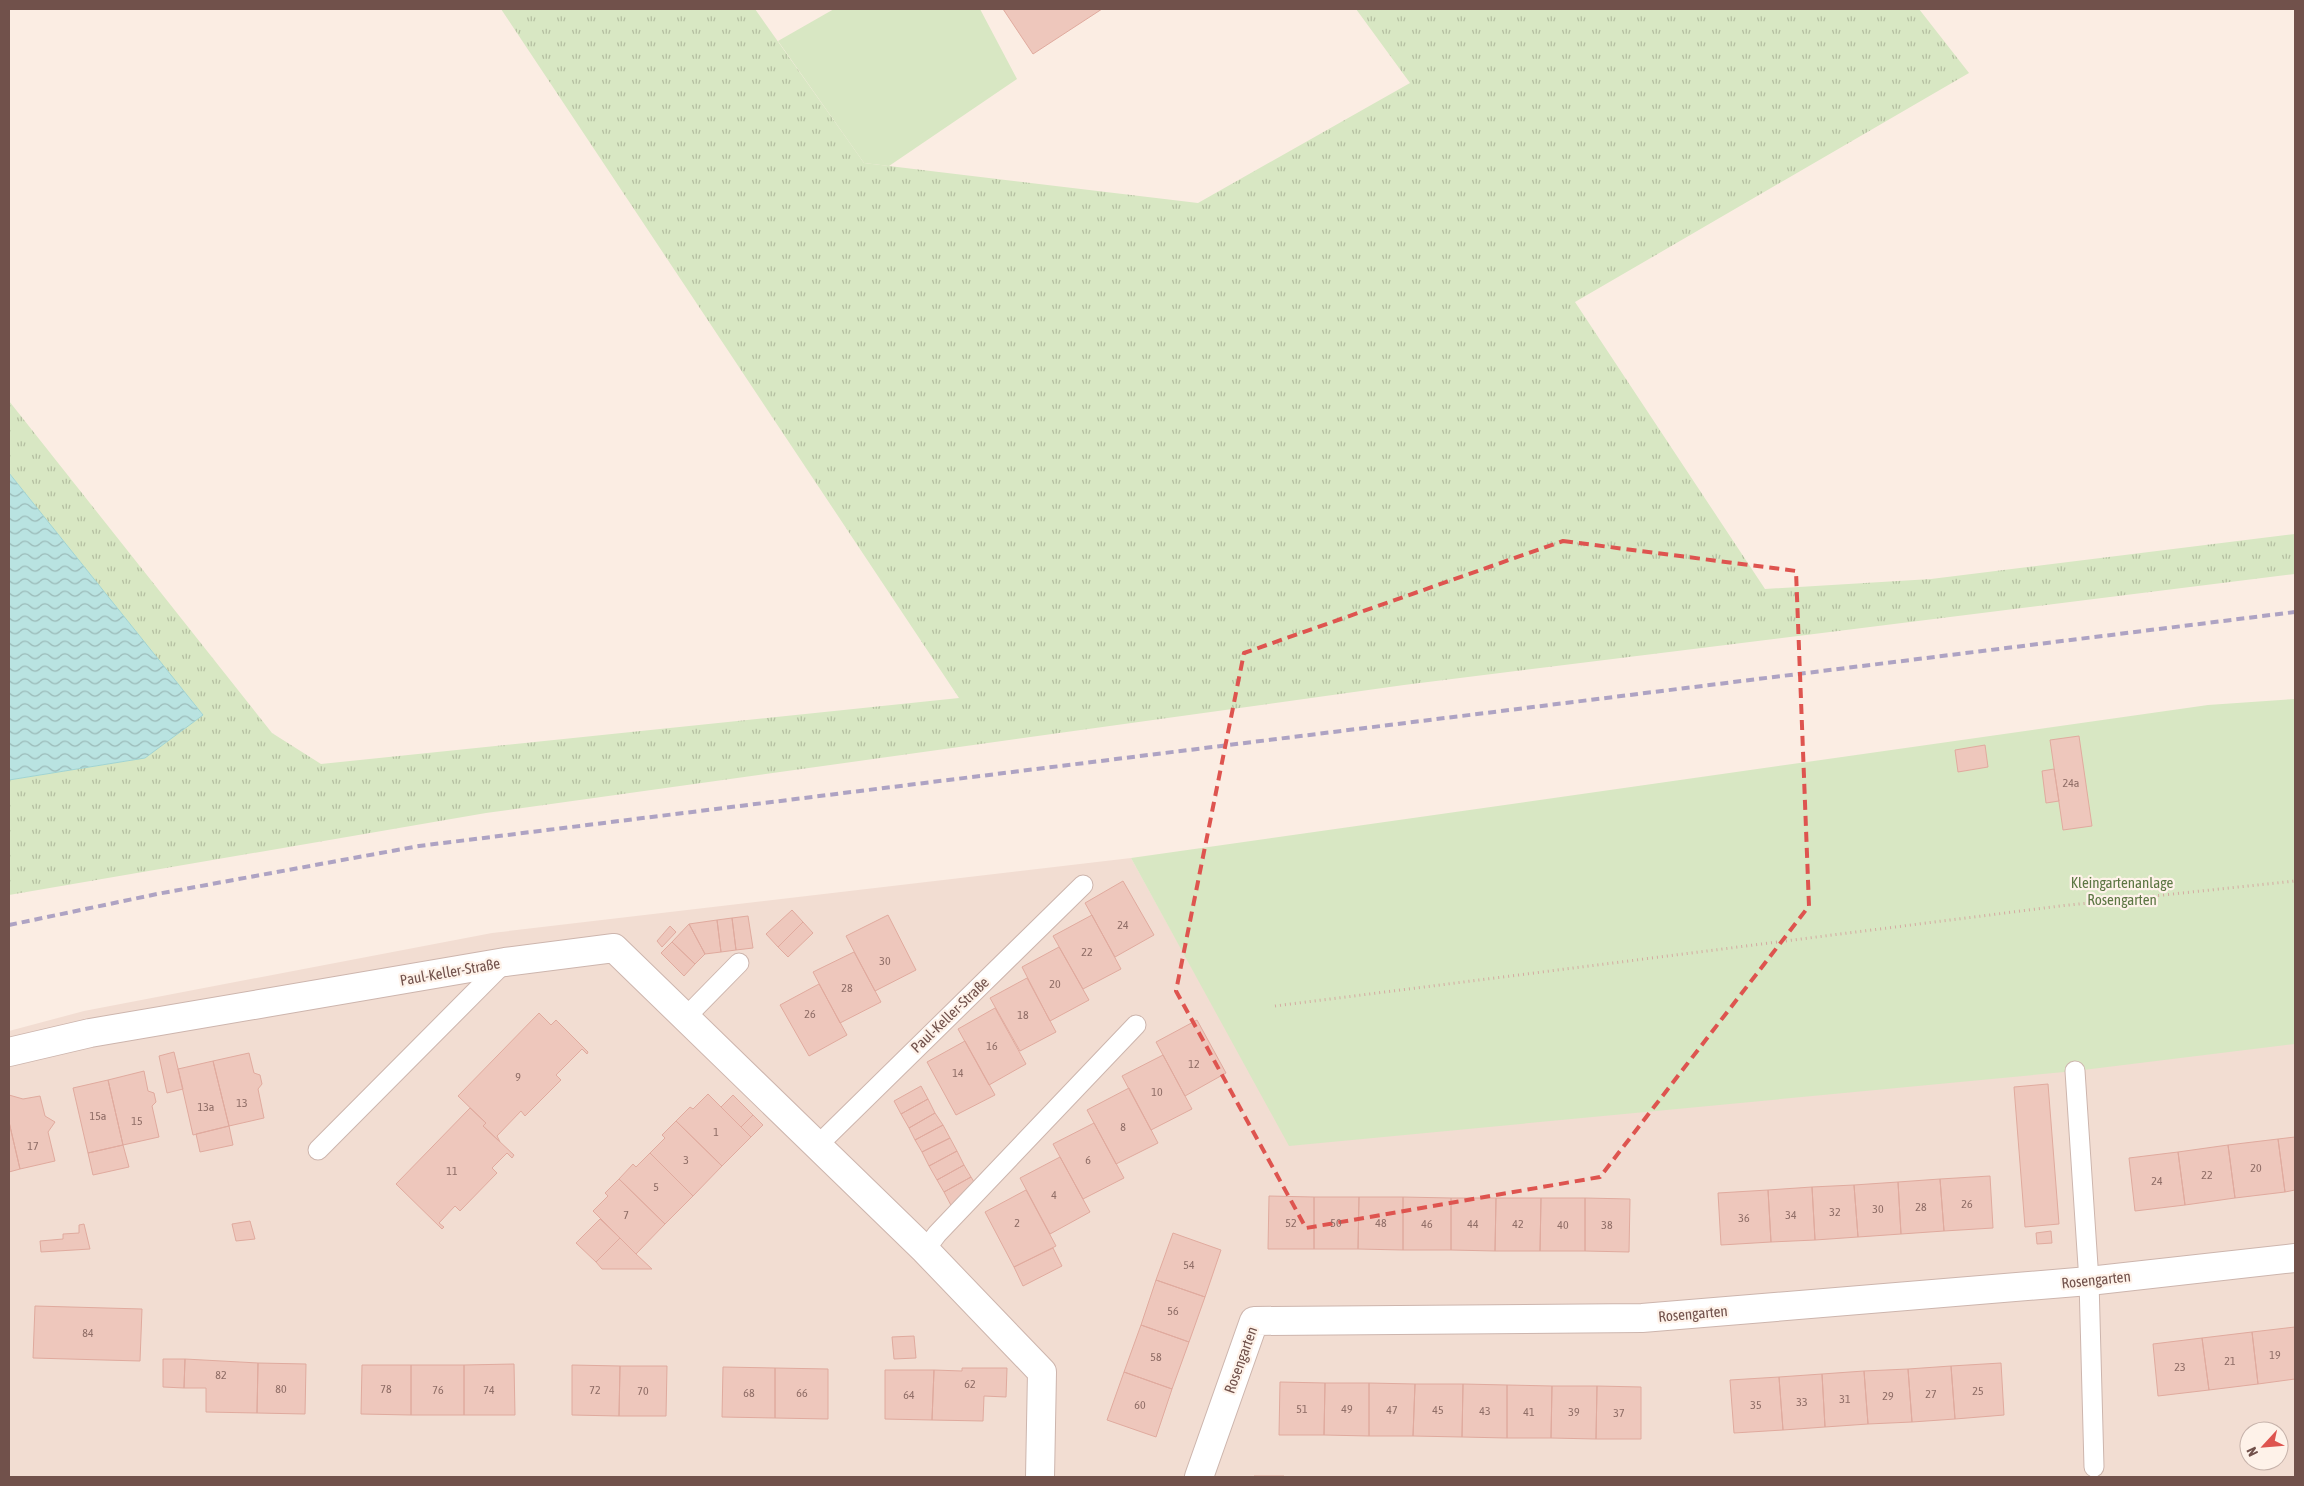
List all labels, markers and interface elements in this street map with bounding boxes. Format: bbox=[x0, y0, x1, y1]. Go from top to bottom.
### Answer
house number: 24a bbox=[2063, 776, 2079, 790]
park label: Kleingartenanlage Rosengarten bbox=[2071, 874, 2173, 908]
house number: 24 bbox=[1117, 918, 1129, 932]
house number: 22 bbox=[1081, 945, 1093, 959]
street label: Paul-Keller-Straße bbox=[399, 954, 501, 989]
house number: 30 bbox=[879, 954, 891, 968]
street label: Paul-Keller-Straße bbox=[907, 973, 992, 1056]
house number: 20 bbox=[1049, 977, 1061, 991]
house number: 28 bbox=[841, 981, 853, 995]
house number: 26 bbox=[804, 1007, 816, 1021]
house number: 18 bbox=[1017, 1008, 1029, 1022]
house number: 16 bbox=[986, 1039, 998, 1053]
house number: 12 bbox=[1188, 1057, 1200, 1071]
house number: 14 bbox=[952, 1066, 964, 1080]
house number: 9 bbox=[515, 1070, 521, 1084]
house number: 10 bbox=[1151, 1085, 1163, 1099]
house number: 13 bbox=[236, 1096, 248, 1110]
house number: 13a bbox=[198, 1100, 214, 1114]
house number: 15a bbox=[90, 1109, 106, 1123]
house number: 15 bbox=[131, 1114, 143, 1128]
house number: 8 bbox=[1120, 1120, 1126, 1134]
house number: 1 bbox=[713, 1125, 719, 1139]
house number: 17 bbox=[27, 1139, 39, 1153]
house number: 3 bbox=[683, 1153, 689, 1167]
house number: 6 bbox=[1085, 1153, 1091, 1167]
house number: 20 bbox=[2250, 1161, 2262, 1175]
house number: 11 bbox=[446, 1164, 458, 1178]
house number: 22 bbox=[2201, 1168, 2213, 1182]
house number: 24 bbox=[2151, 1174, 2163, 1188]
house number: 5 bbox=[653, 1180, 659, 1194]
house number: 4 bbox=[1051, 1188, 1057, 1202]
house number: 26 bbox=[1961, 1197, 1973, 1211]
house number: 28 bbox=[1915, 1200, 1927, 1214]
house number: 30 bbox=[1872, 1202, 1884, 1216]
house number: 32 bbox=[1829, 1205, 1841, 1219]
house number: 7 bbox=[623, 1208, 629, 1222]
house number: 34 bbox=[1785, 1208, 1797, 1222]
house number: 36 bbox=[1738, 1211, 1750, 1225]
house number: 2 bbox=[1014, 1216, 1020, 1230]
house number: 52 bbox=[1285, 1216, 1297, 1230]
house number: 50 bbox=[1330, 1216, 1342, 1230]
house number: 48 bbox=[1375, 1216, 1387, 1230]
house number: 46 bbox=[1421, 1217, 1433, 1231]
house number: 44 bbox=[1467, 1217, 1479, 1231]
house number: 42 bbox=[1512, 1217, 1524, 1231]
house number: 40 bbox=[1557, 1218, 1569, 1232]
house number: 38 bbox=[1601, 1218, 1613, 1232]
house number: 54 bbox=[1183, 1258, 1195, 1272]
street label: Rosengarten bbox=[2060, 1267, 2131, 1292]
street label: Rosengarten bbox=[1658, 1302, 1728, 1325]
house number: 56 bbox=[1167, 1304, 1179, 1318]
street label: Rosengarten bbox=[1221, 1324, 1260, 1395]
house number: 84 bbox=[82, 1326, 94, 1340]
house number: 19 bbox=[2269, 1348, 2281, 1362]
house number: 58 bbox=[1150, 1350, 1162, 1364]
house number: 21 bbox=[2224, 1354, 2236, 1368]
house number: 23 bbox=[2174, 1360, 2186, 1374]
house number: 82 bbox=[215, 1368, 227, 1382]
house number: 62 bbox=[964, 1377, 976, 1391]
house number: 80 bbox=[275, 1382, 287, 1396]
house number: 78 bbox=[380, 1382, 392, 1396]
house number: 76 bbox=[432, 1383, 444, 1397]
house number: 74 bbox=[483, 1383, 495, 1397]
house number: 72 bbox=[589, 1383, 601, 1397]
house number: 70 bbox=[637, 1384, 649, 1398]
house number: 25 bbox=[1972, 1384, 1984, 1398]
house number: 68 bbox=[743, 1386, 755, 1400]
house number: 66 bbox=[796, 1386, 808, 1400]
house number: 27 bbox=[1925, 1387, 1937, 1401]
house number: 64 bbox=[903, 1388, 915, 1402]
house number: 29 bbox=[1882, 1389, 1894, 1403]
house number: 31 bbox=[1839, 1392, 1851, 1406]
house number: 33 bbox=[1796, 1395, 1808, 1409]
house number: 60 bbox=[1134, 1398, 1146, 1412]
house number: 35 bbox=[1750, 1398, 1762, 1412]
house number: 51 bbox=[1296, 1402, 1308, 1416]
house number: 49 bbox=[1341, 1402, 1353, 1416]
house number: 47 bbox=[1386, 1403, 1398, 1417]
house number: 45 bbox=[1432, 1403, 1444, 1417]
house number: 43 bbox=[1479, 1404, 1491, 1418]
house number: 41 bbox=[1523, 1405, 1535, 1419]
house number: 39 bbox=[1568, 1405, 1580, 1419]
house number: 37 bbox=[1613, 1406, 1625, 1420]
north arrow bbox=[2239, 1421, 2289, 1471]
text: N bbox=[2243, 1444, 2261, 1459]

